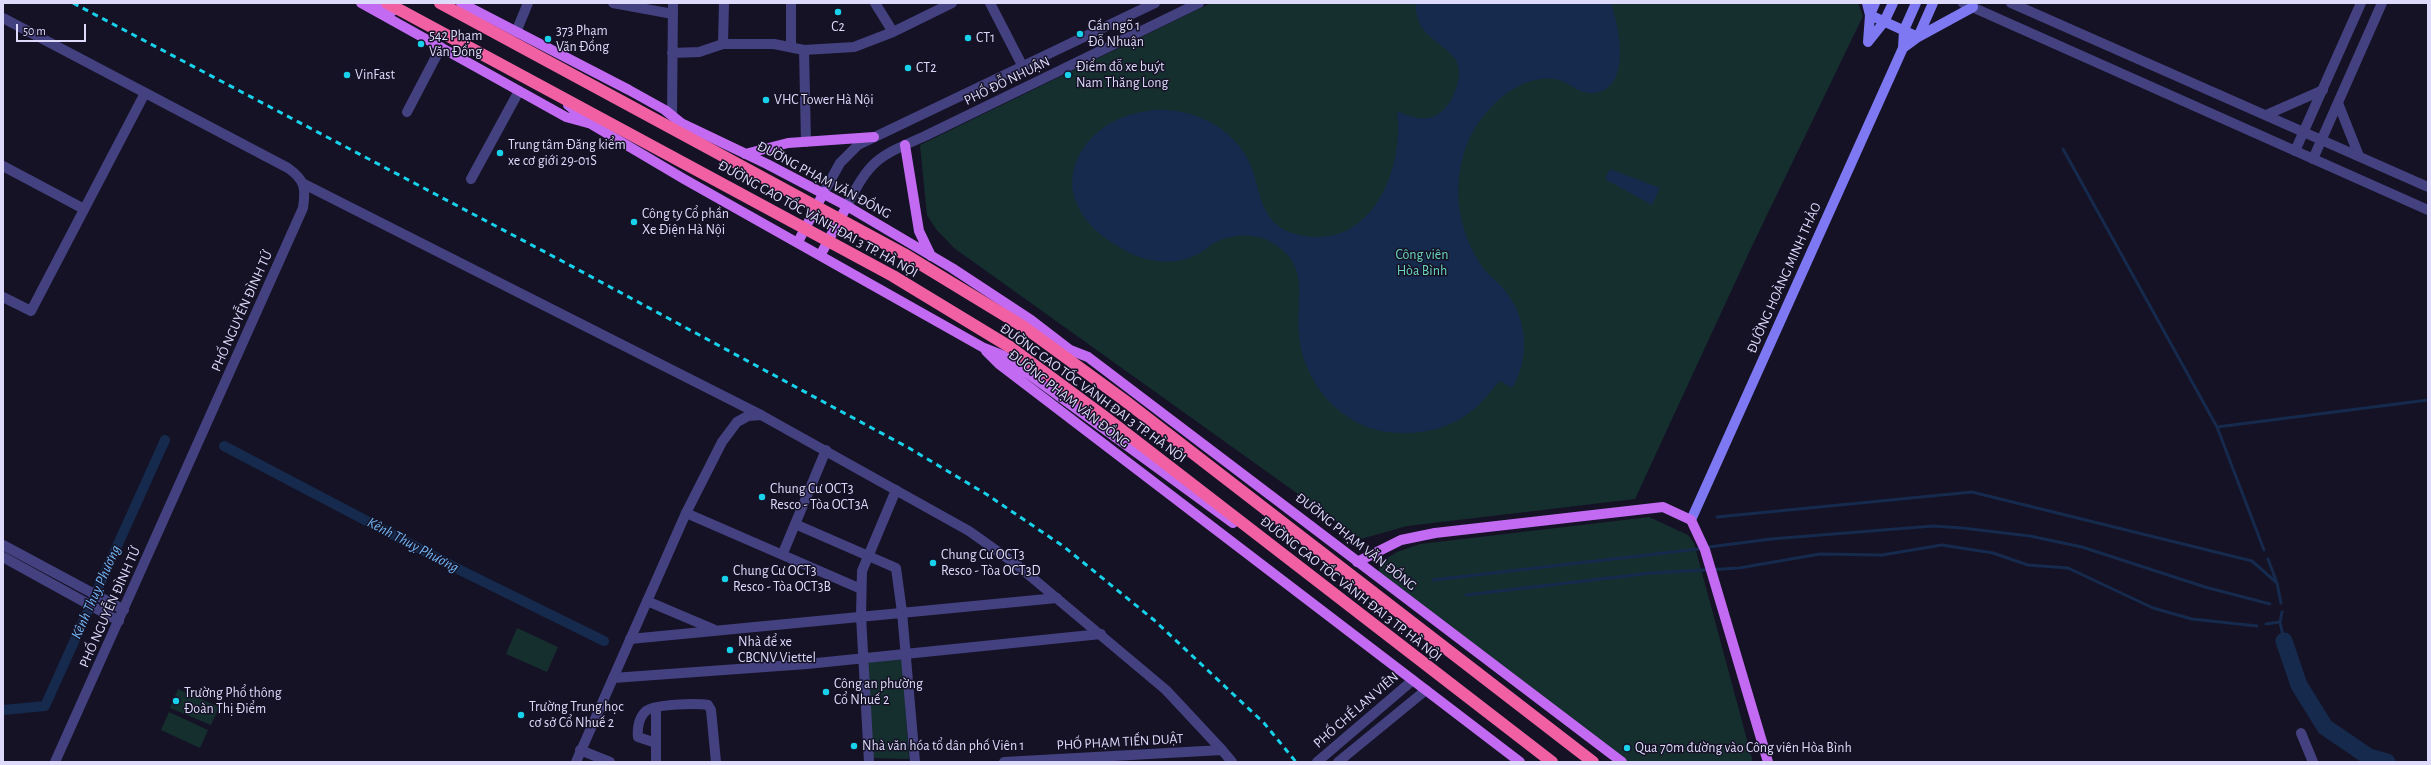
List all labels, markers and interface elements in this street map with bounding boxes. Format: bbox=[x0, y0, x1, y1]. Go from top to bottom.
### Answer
marker: C2 bbox=[833, 7, 843, 17]
scale bar bbox=[18, 16, 88, 42]
place label: Gần ngõ 1 Đỗ Nhuận bbox=[1088, 18, 1144, 50]
place label: C2 bbox=[831, 19, 845, 35]
place label: 373 Phạm Văn Đồng bbox=[556, 23, 609, 56]
text: 50 m bbox=[23, 25, 46, 37]
place label: 542 Phạm Văn Đồng bbox=[429, 28, 482, 60]
marker: Gần ngõ 1 Đỗ Nhuận bbox=[1075, 29, 1085, 39]
place label: CT1 bbox=[976, 30, 995, 46]
marker: CT1 bbox=[963, 33, 973, 43]
marker: 373 Phạm Văn Đồng bbox=[543, 34, 553, 44]
marker: 542 Phạm Văn Đồng bbox=[416, 39, 426, 49]
street label: PHỐ ĐỖ NHUẬN bbox=[961, 53, 1053, 109]
place label: Điểm đỗ xe buýt Nam Thăng Long bbox=[1076, 59, 1168, 92]
place label: CT2 bbox=[916, 60, 937, 76]
marker: CT2 bbox=[903, 63, 913, 73]
place label: VinFast bbox=[355, 67, 395, 83]
marker: VinFast bbox=[342, 70, 352, 80]
marker: Điểm đỗ xe buýt Nam Thăng Long bbox=[1063, 70, 1073, 80]
place label: VHC Tower Hà Nội bbox=[774, 92, 874, 108]
marker: VHC Tower Hà Nội bbox=[761, 95, 771, 105]
place label: Trung tâm Đăng kiểm xe cơ giới 29-01S bbox=[508, 137, 626, 170]
street label: ĐƯỜNG PHẠM VĂN ĐỒNG bbox=[754, 138, 894, 222]
marker: Trung tâm Đăng kiểm xe cơ giới 29-01S bbox=[495, 148, 505, 158]
street label: ĐƯỜNG CAO TỐC VÀNH ĐAI 3 TP. HÀ NỘI bbox=[715, 157, 921, 281]
street label: ĐƯỜNG HOÀNG MINH THẢO bbox=[1743, 200, 1825, 356]
place label: Công ty Cổ phần Xe Điện Hà Nội bbox=[642, 206, 729, 238]
marker: Công ty Cổ phần Xe Điện Hà Nội bbox=[629, 217, 639, 227]
park label: Công viên Hòa Bình bbox=[1395, 247, 1449, 280]
street label: PHỐ NGUYỄN ĐÌNH TỨ bbox=[208, 248, 276, 374]
street label: ĐƯỜNG CAO TỐC VÀNH ĐAI 3 TP. HÀ NỘI bbox=[997, 320, 1189, 466]
street label: ĐƯỜNG PHẠM VĂN ĐỒNG bbox=[1005, 346, 1133, 452]
place label: Chung Cư OCT3 Resco - Tòa OCT3A bbox=[770, 481, 869, 514]
street label: ĐƯỜNG PHẠM VĂN ĐỒNG bbox=[1292, 489, 1420, 595]
marker: Chung Cư OCT3 Resco - Tòa OCT3A bbox=[757, 492, 767, 502]
water label: Kênh Thuỵ Phương bbox=[364, 513, 462, 577]
street label: ĐƯỜNG CAO TỐC VÀNH ĐAI 3 TP. HÀ NỘI bbox=[1257, 513, 1445, 665]
water label: Kênh Thuỵ Phương bbox=[67, 542, 125, 642]
street label: PHỐ NGUYỄN ĐÌNH TỨ bbox=[76, 544, 144, 670]
place label: Chung Cư OCT3 Resco - Tòa OCT3D bbox=[941, 547, 1041, 580]
marker: Chung Cư OCT3 Resco - Tòa OCT3D bbox=[928, 558, 938, 568]
place label: Chung Cư OCT3 Resco - Tòa OCT3B bbox=[733, 563, 831, 596]
marker: Chung Cư OCT3 Resco - Tòa OCT3B bbox=[720, 574, 730, 584]
place label: Nhà để xe CBCNV Viettel bbox=[738, 634, 816, 666]
marker: Nhà để xe CBCNV Viettel bbox=[725, 645, 735, 655]
street label: PHỐ CHẾ LAN VIÊN bbox=[1310, 668, 1402, 752]
place label: Công an phường Cổ Nhuế 2 bbox=[834, 676, 923, 708]
place label: Trường Phổ thông Đoàn Thị Điểm bbox=[184, 685, 281, 718]
marker: Công an phường Cổ Nhuế 2 bbox=[821, 687, 831, 697]
marker: Trường Phổ thông Đoàn Thị Điểm bbox=[171, 696, 181, 706]
place label: Trường Trung học cơ sở Cổ Nhuế 2 bbox=[529, 699, 624, 732]
marker: Trường Trung học cơ sở Cổ Nhuế 2 bbox=[516, 710, 526, 720]
street label: PHỐ PHẠM TIẾN DUẬT bbox=[1056, 730, 1184, 754]
place label: Nhà văn hóa tổ dân phố Viên 1 bbox=[862, 738, 1024, 754]
place label: Qua 70m đường vào Công viên Hòa Bình bbox=[1635, 740, 1852, 756]
marker: Nhà văn hóa tổ dân phố Viên 1 bbox=[849, 741, 859, 751]
marker: Qua 70m đường vào Công viên Hòa Bình bbox=[1622, 743, 1632, 753]

